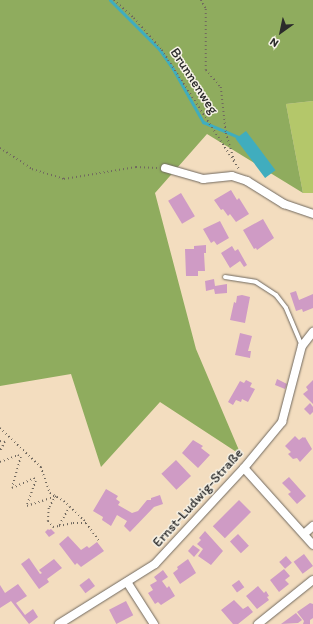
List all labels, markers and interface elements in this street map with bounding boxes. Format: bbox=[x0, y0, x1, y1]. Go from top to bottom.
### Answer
north arrow bbox=[261, 12, 301, 52]
text: N bbox=[268, 35, 281, 50]
street label: Brunnenweg bbox=[166, 45, 222, 117]
street label: Ernst-Ludwig-Straße bbox=[149, 445, 247, 551]

